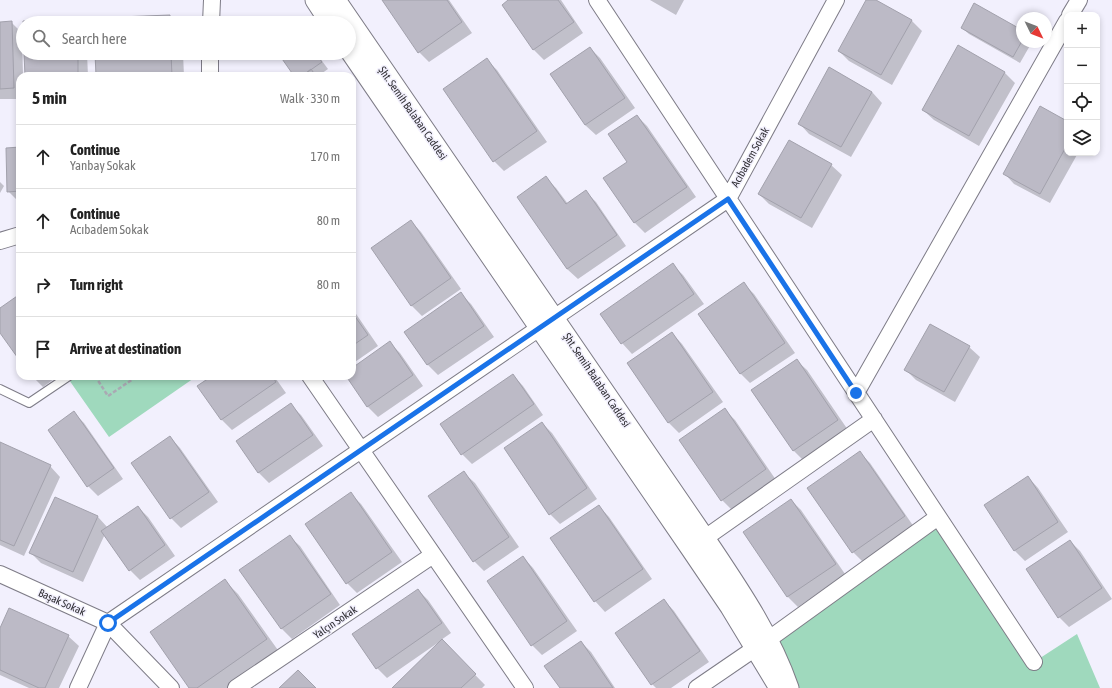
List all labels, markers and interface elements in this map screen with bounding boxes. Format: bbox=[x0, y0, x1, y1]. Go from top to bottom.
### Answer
north arrow bbox=[1016, 12, 1052, 48]
map controls bbox=[1064, 12, 1100, 156]
button: + bbox=[1064, 12, 1100, 48]
search box bbox=[16, 16, 356, 60]
icon: search bbox=[30, 27, 52, 49]
text: Search here bbox=[62, 30, 127, 47]
button: − bbox=[1064, 48, 1100, 84]
street label: Şht. Semih Balaban Caddesi bbox=[376, 64, 450, 162]
button: locate bbox=[1064, 84, 1100, 120]
text: 5 min bbox=[32, 88, 67, 108]
text: Walk · 330 m bbox=[280, 91, 340, 106]
button: layers bbox=[1064, 120, 1100, 156]
street label: Acıbadem Sokak bbox=[729, 125, 771, 189]
text: Continue bbox=[70, 141, 120, 158]
icon: ahead bbox=[32, 146, 54, 168]
text: 170 m bbox=[311, 149, 340, 164]
text: Yanbay Sokak bbox=[70, 158, 136, 173]
text: Continue bbox=[70, 205, 120, 222]
icon: ahead bbox=[32, 210, 54, 232]
text: 80 m bbox=[317, 213, 340, 228]
text: Acıbadem Sokak bbox=[70, 222, 149, 237]
icon: right bbox=[32, 274, 54, 296]
text: Turn right bbox=[70, 276, 123, 293]
text: 80 m bbox=[317, 277, 340, 292]
street label: Şht. Semih Balaban Caddesi bbox=[561, 331, 633, 429]
icon: arrive bbox=[32, 338, 54, 360]
text: Arrive at destination bbox=[70, 340, 181, 357]
route end bbox=[847, 384, 865, 402]
street label: Başak Sokak bbox=[37, 586, 88, 618]
street label: Yalçın Sokak bbox=[311, 603, 359, 641]
route start bbox=[99, 614, 117, 632]

